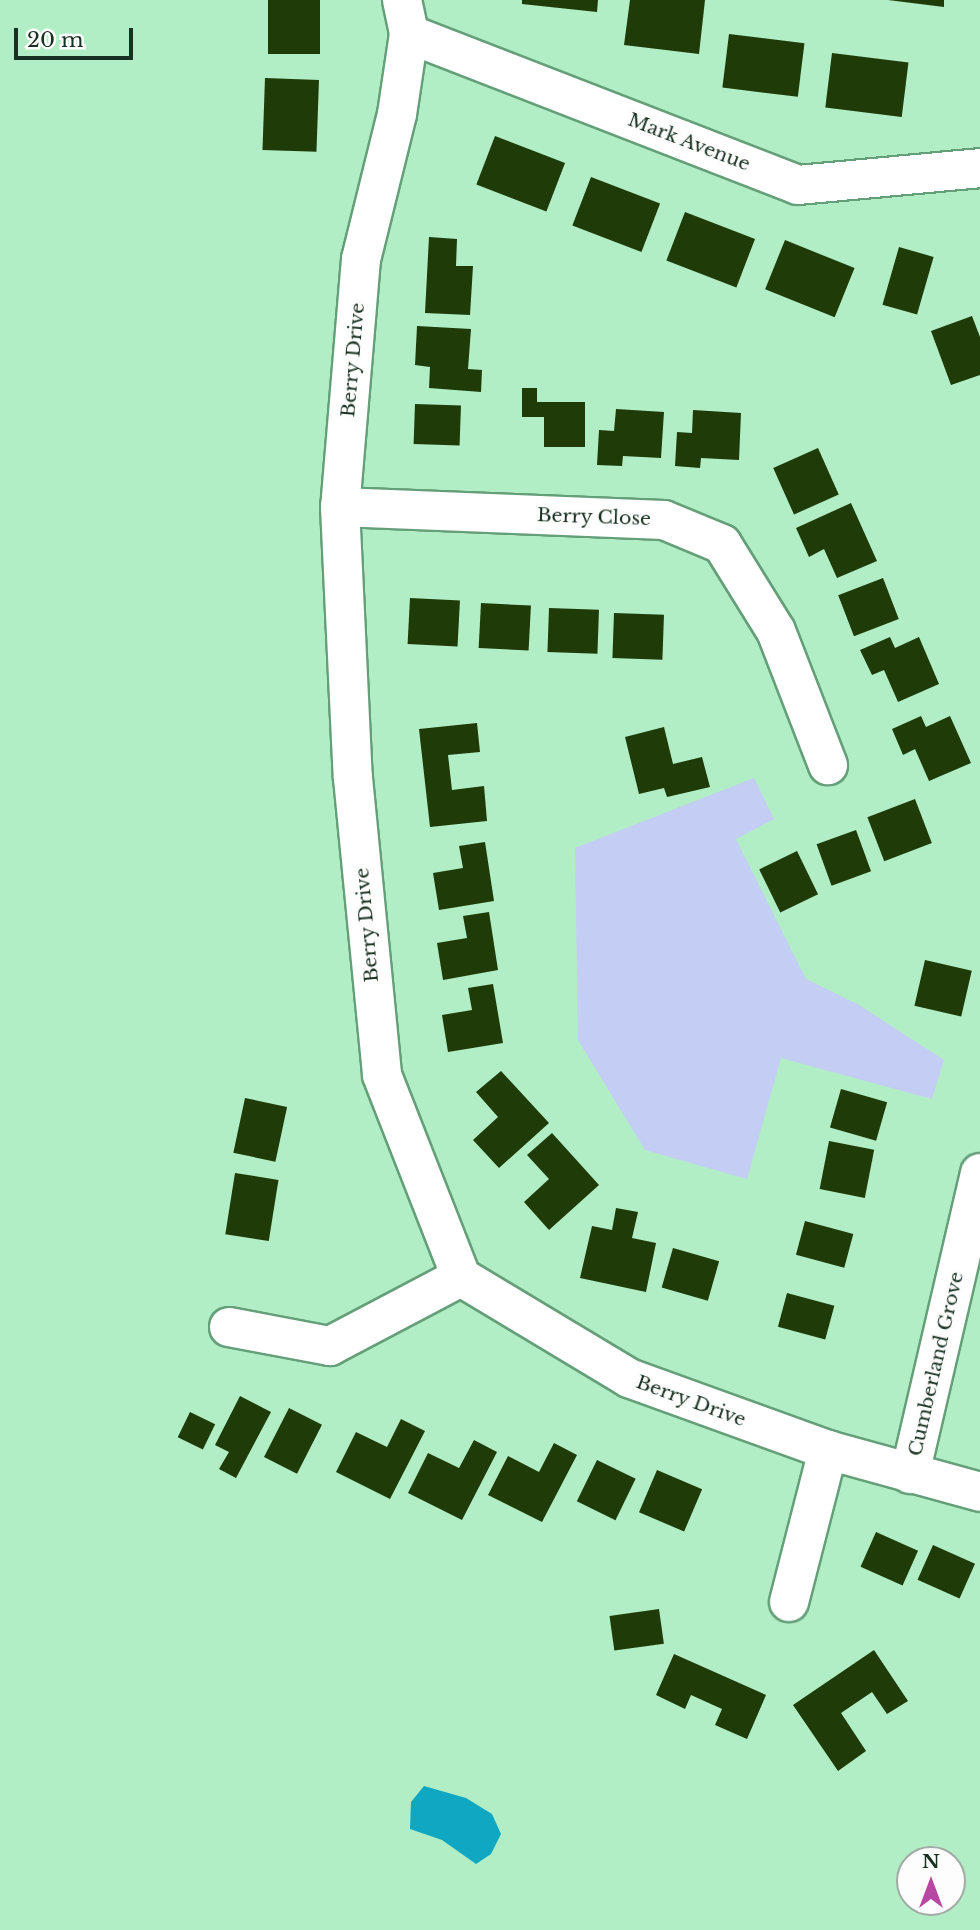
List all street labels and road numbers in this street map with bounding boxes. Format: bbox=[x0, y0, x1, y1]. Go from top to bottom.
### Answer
street label: Mark Avenue bbox=[624, 108, 754, 176]
street label: Berry Drive bbox=[337, 301, 369, 419]
street label: Berry Close bbox=[536, 504, 652, 530]
street label: Berry Drive bbox=[351, 866, 383, 984]
street label: Cumberland Grove bbox=[904, 1270, 968, 1458]
street label: Berry Drive bbox=[633, 1371, 749, 1431]

